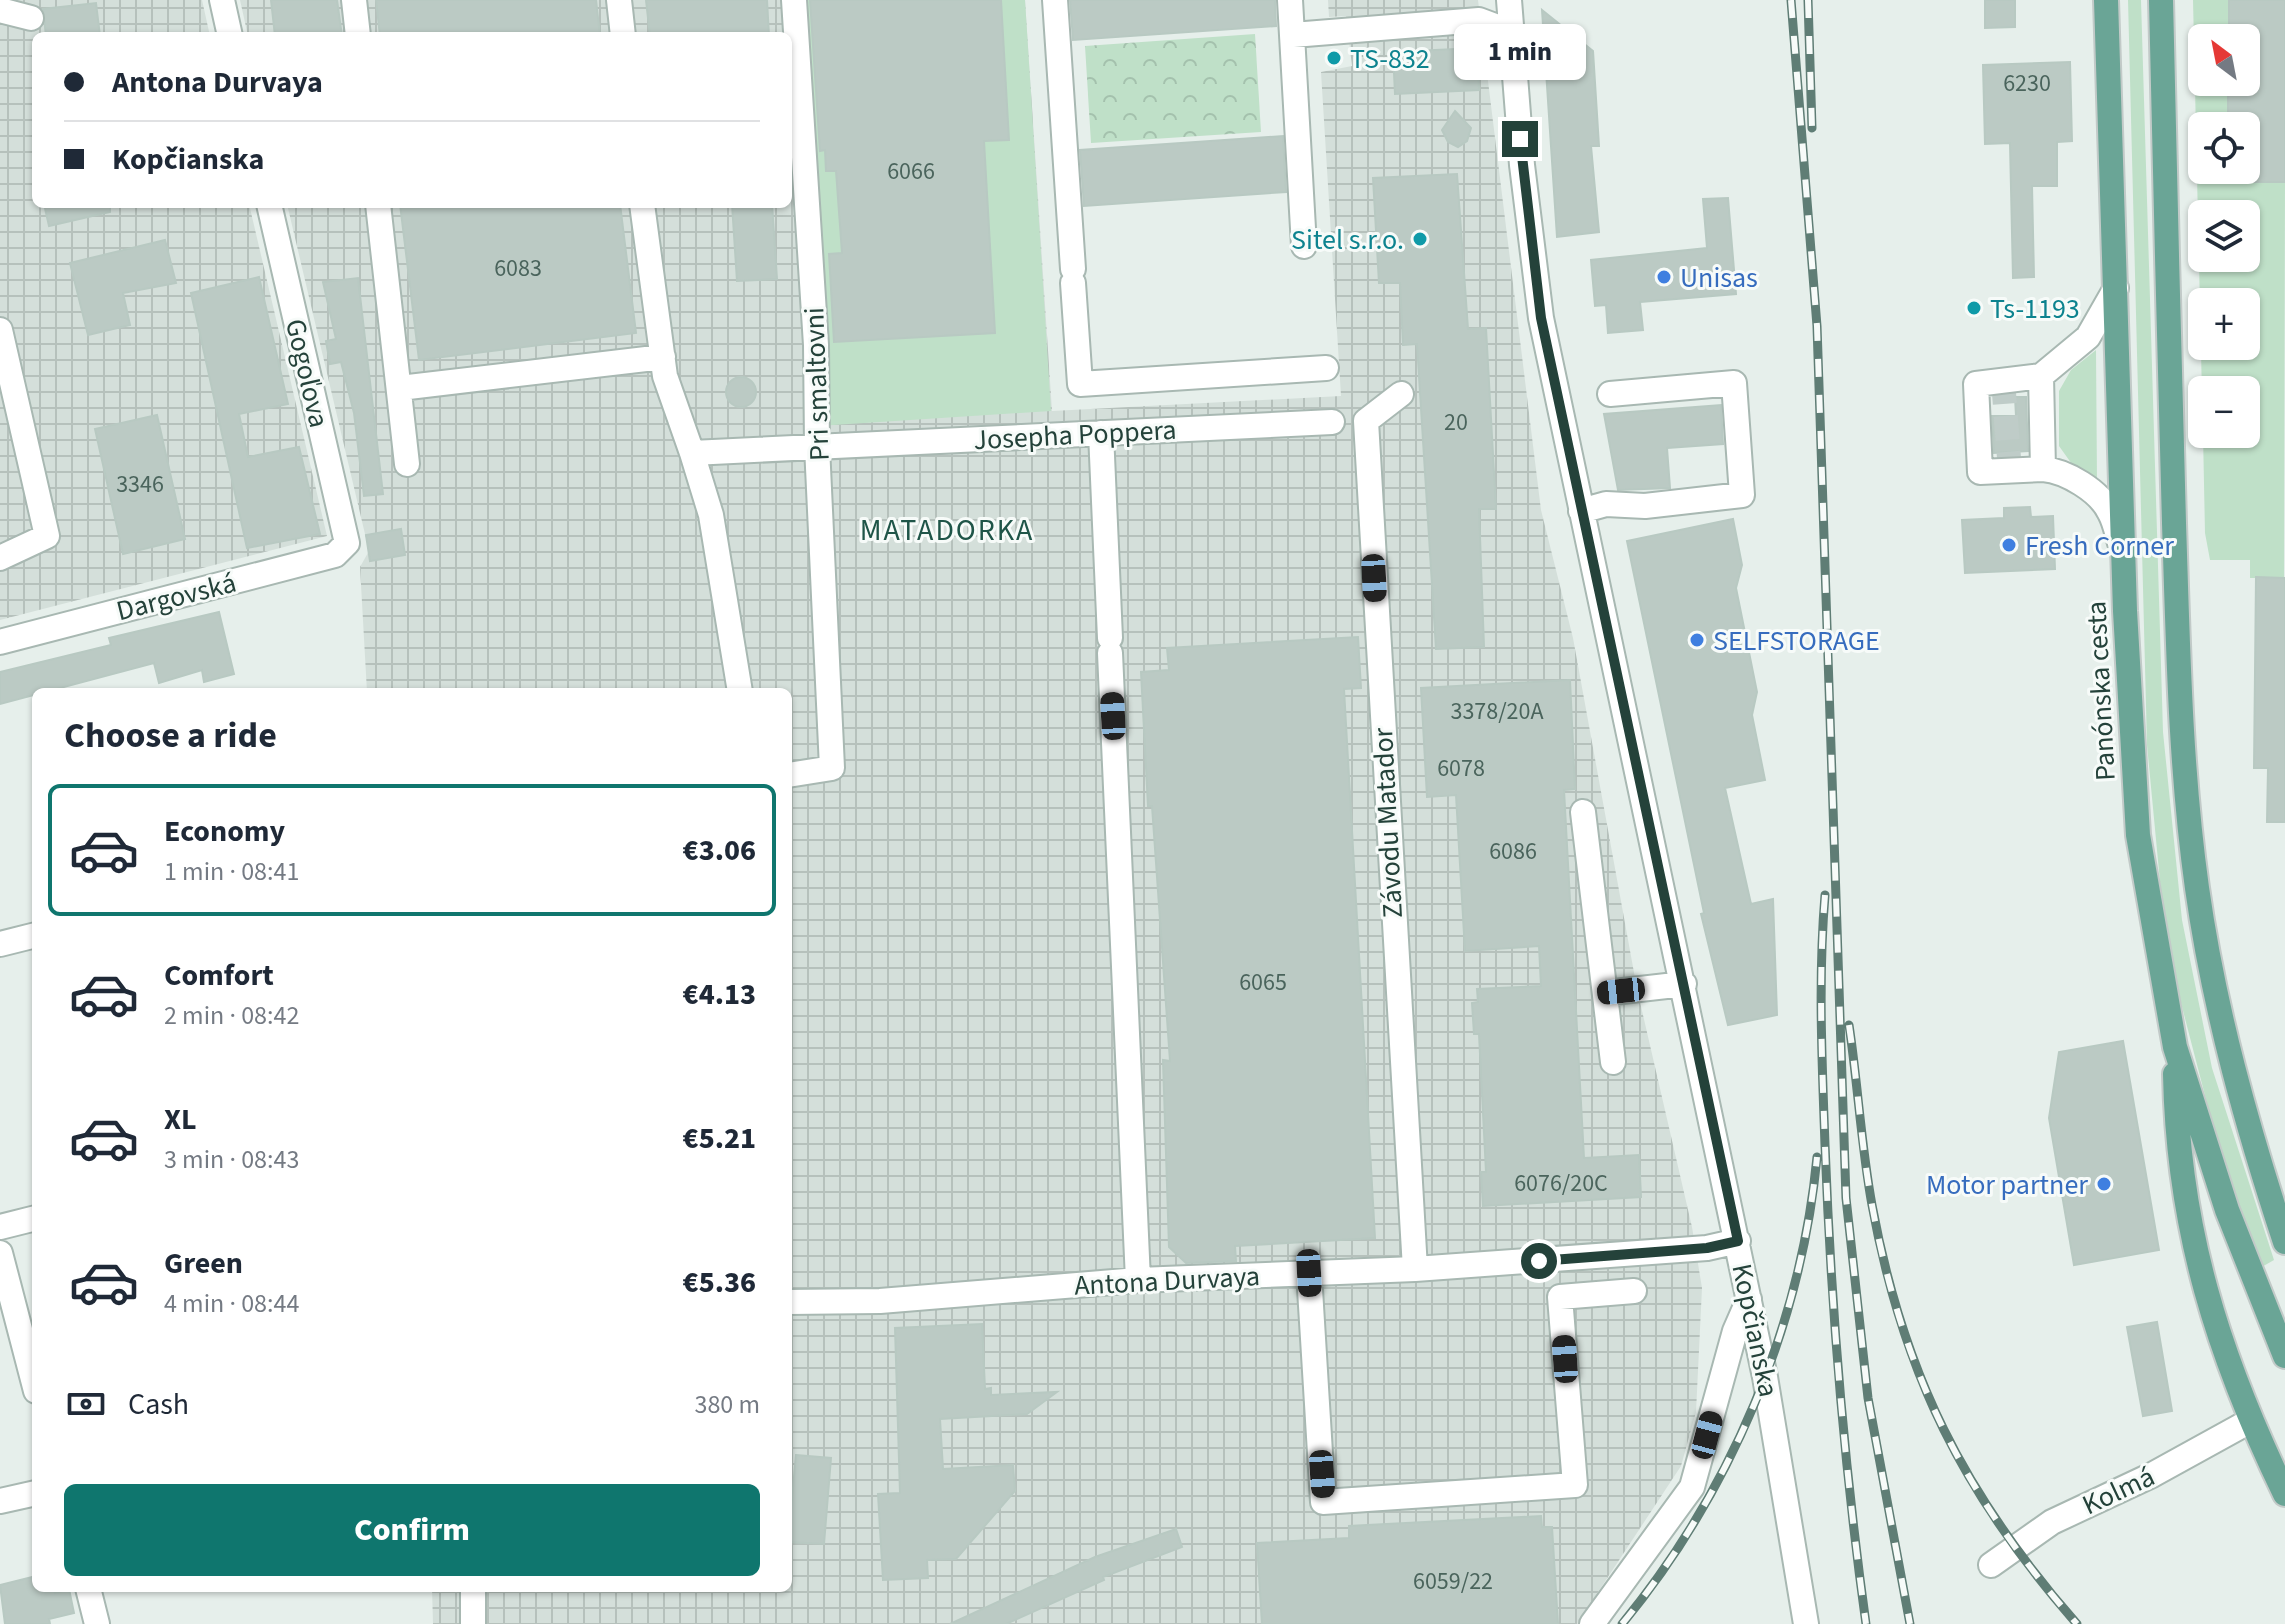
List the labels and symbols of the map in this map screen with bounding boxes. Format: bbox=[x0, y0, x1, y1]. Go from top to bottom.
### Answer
callout: 1 min bbox=[1454, 23, 1586, 79]
north arrow bbox=[2188, 24, 2260, 96]
place label: TS-832 bbox=[1350, 39, 1430, 79]
marker: TS-832 bbox=[1325, 49, 1343, 67]
house number: 6230 bbox=[2003, 66, 2051, 101]
route end bbox=[1502, 121, 1538, 157]
house number: 6066 bbox=[887, 154, 935, 189]
place label: Sitel s.r.o. bbox=[1291, 220, 1404, 260]
marker: Sitel s.r.o. bbox=[1411, 230, 1429, 248]
house number: 6083 bbox=[494, 251, 542, 286]
place label: Unisas bbox=[1680, 258, 1758, 298]
marker: Unisas bbox=[1655, 268, 1673, 286]
place label: Ts-1193 bbox=[1990, 289, 2080, 329]
marker: Ts-1193 bbox=[1965, 299, 1983, 317]
street label: Pri smaltovni bbox=[794, 306, 840, 461]
street label: Gogoľova bbox=[275, 315, 339, 432]
house number: 20 bbox=[1444, 405, 1468, 440]
street label: Josepha Poppera bbox=[973, 410, 1178, 460]
house number: 3346 bbox=[116, 467, 164, 502]
district label: MATADORKA bbox=[860, 509, 1034, 552]
place label: Fresh Corner bbox=[2025, 526, 2174, 566]
marker: Fresh Corner bbox=[2000, 536, 2018, 554]
car bbox=[1361, 553, 1387, 603]
street label: Dargovská bbox=[112, 563, 240, 631]
street label: Panónska cesta bbox=[2076, 600, 2126, 782]
place label: SELFSTORAGE bbox=[1713, 621, 1880, 661]
marker: SELFSTORAGE bbox=[1688, 631, 1706, 649]
car bbox=[1100, 691, 1126, 741]
house number: 3378/20A bbox=[1451, 694, 1544, 729]
street label: Závodu Matador bbox=[1363, 726, 1413, 919]
house number: 6078 bbox=[1437, 751, 1485, 786]
house number: 6086 bbox=[1489, 834, 1537, 869]
house number: 6065 bbox=[1239, 965, 1287, 1000]
car bbox=[1596, 977, 1646, 1005]
place label: Motor partner bbox=[1926, 1165, 2088, 1205]
house number: 6076/20C bbox=[1514, 1166, 1608, 1201]
marker: Motor partner bbox=[2095, 1175, 2113, 1193]
route start bbox=[1521, 1243, 1557, 1279]
car bbox=[1296, 1248, 1322, 1298]
street label: Antona Durvaya bbox=[1073, 1256, 1261, 1306]
street label: Kopčianska bbox=[1721, 1260, 1789, 1401]
car bbox=[1551, 1334, 1579, 1384]
car bbox=[1689, 1409, 1725, 1461]
car bbox=[1308, 1449, 1336, 1499]
street label: Kolmá bbox=[2076, 1457, 2161, 1525]
house number: 6059/22 bbox=[1413, 1564, 1493, 1599]

